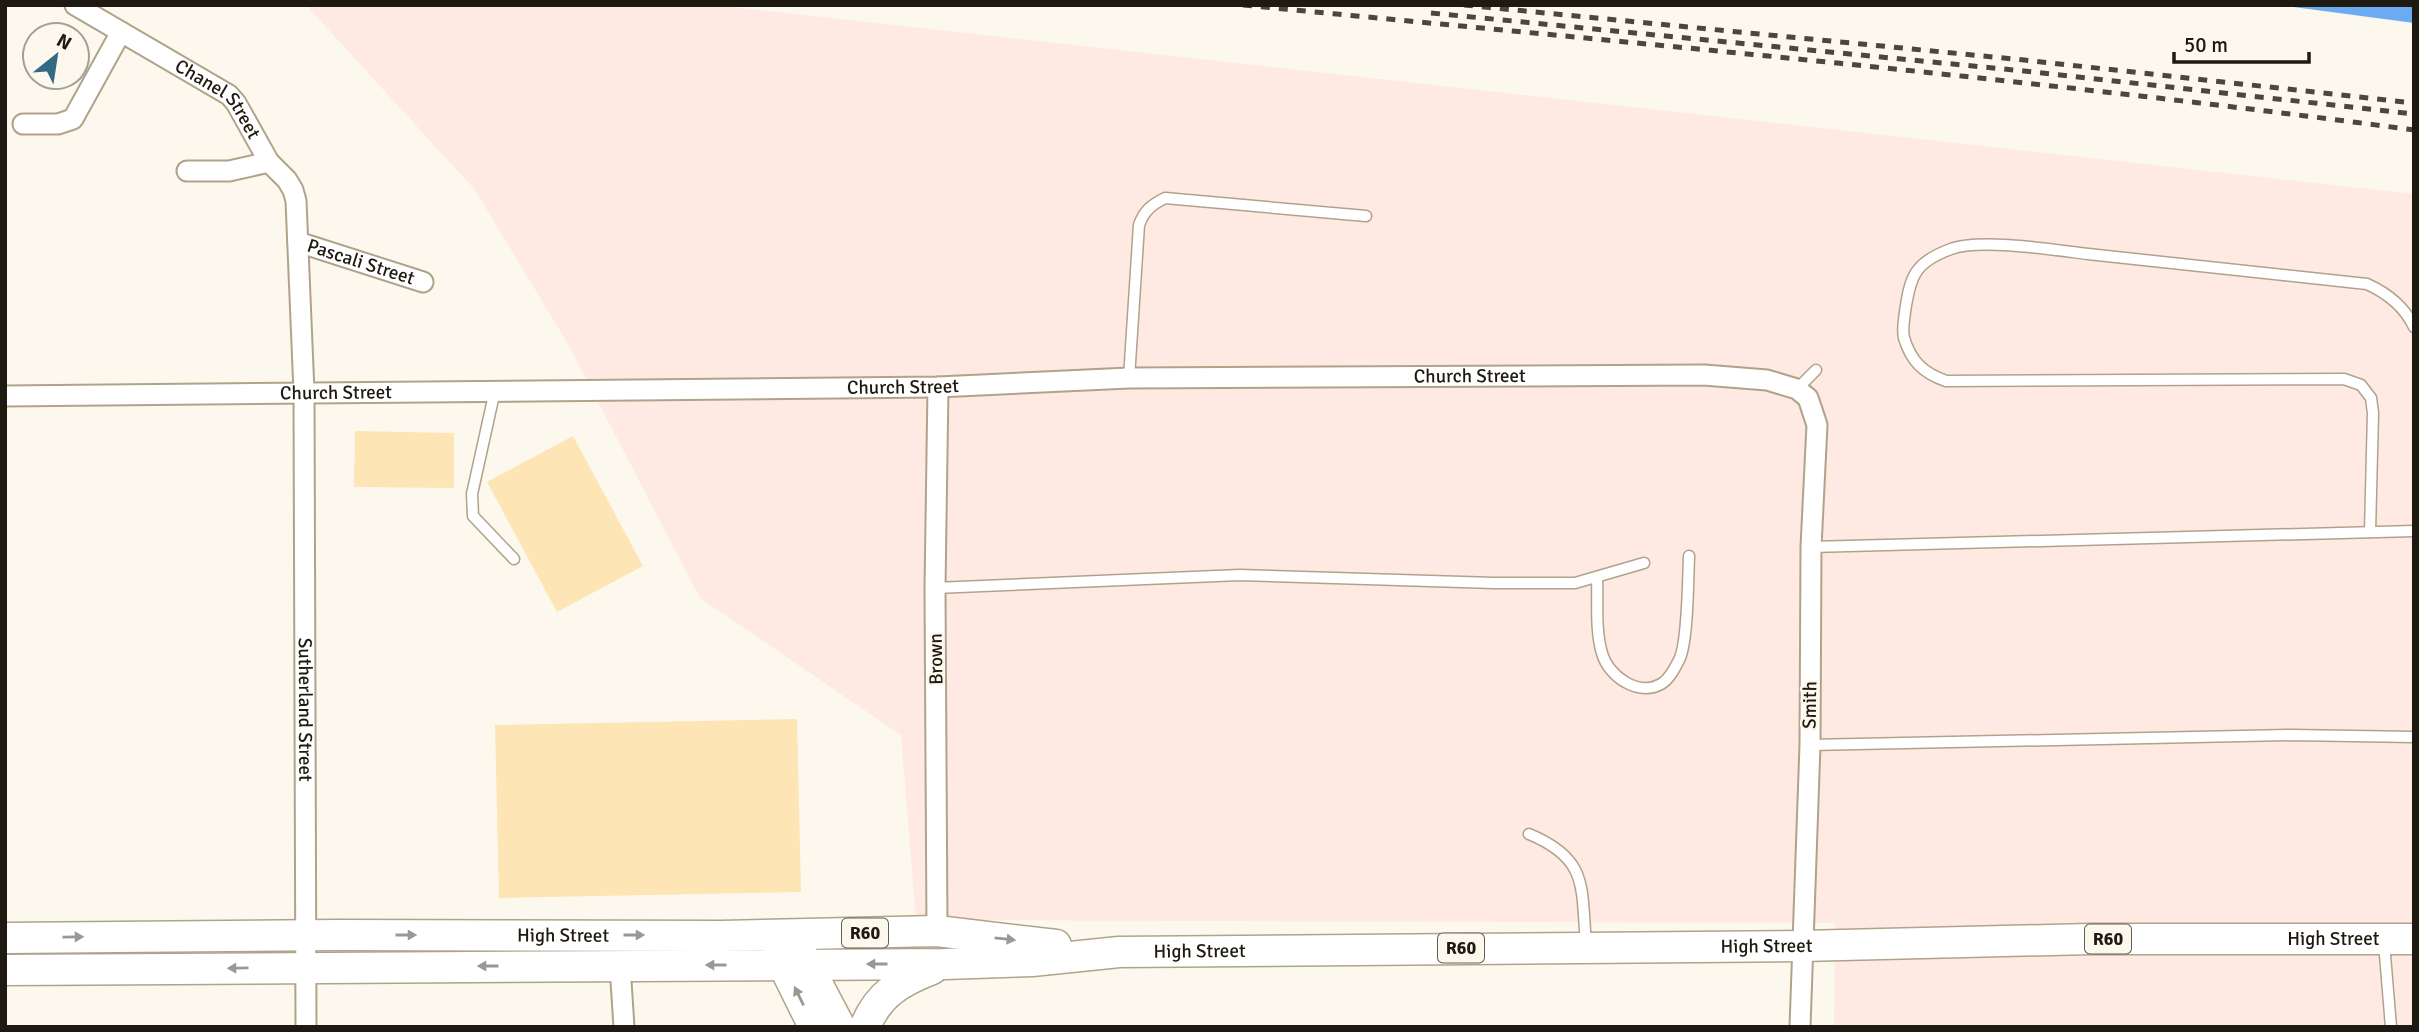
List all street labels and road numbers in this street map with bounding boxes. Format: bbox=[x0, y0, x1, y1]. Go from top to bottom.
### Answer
street label: Chanel Street bbox=[171, 54, 266, 143]
street label: Pascali Street bbox=[304, 234, 418, 291]
street label: Church Street bbox=[1414, 364, 1526, 389]
street label: Church Street bbox=[847, 374, 960, 400]
street label: Church Street bbox=[280, 380, 392, 405]
street label: Brown bbox=[924, 633, 948, 685]
street label: Sutherland Street bbox=[293, 638, 317, 782]
street label: Smith bbox=[1798, 681, 1822, 729]
road number: R60 bbox=[842, 918, 888, 948]
street label: High Street bbox=[517, 923, 609, 948]
road number: R60 bbox=[2085, 924, 2131, 954]
street label: High Street bbox=[2287, 927, 2380, 951]
road number: R60 bbox=[1438, 933, 1484, 962]
street label: High Street bbox=[1720, 934, 1813, 959]
street label: High Street bbox=[1153, 939, 1246, 964]

